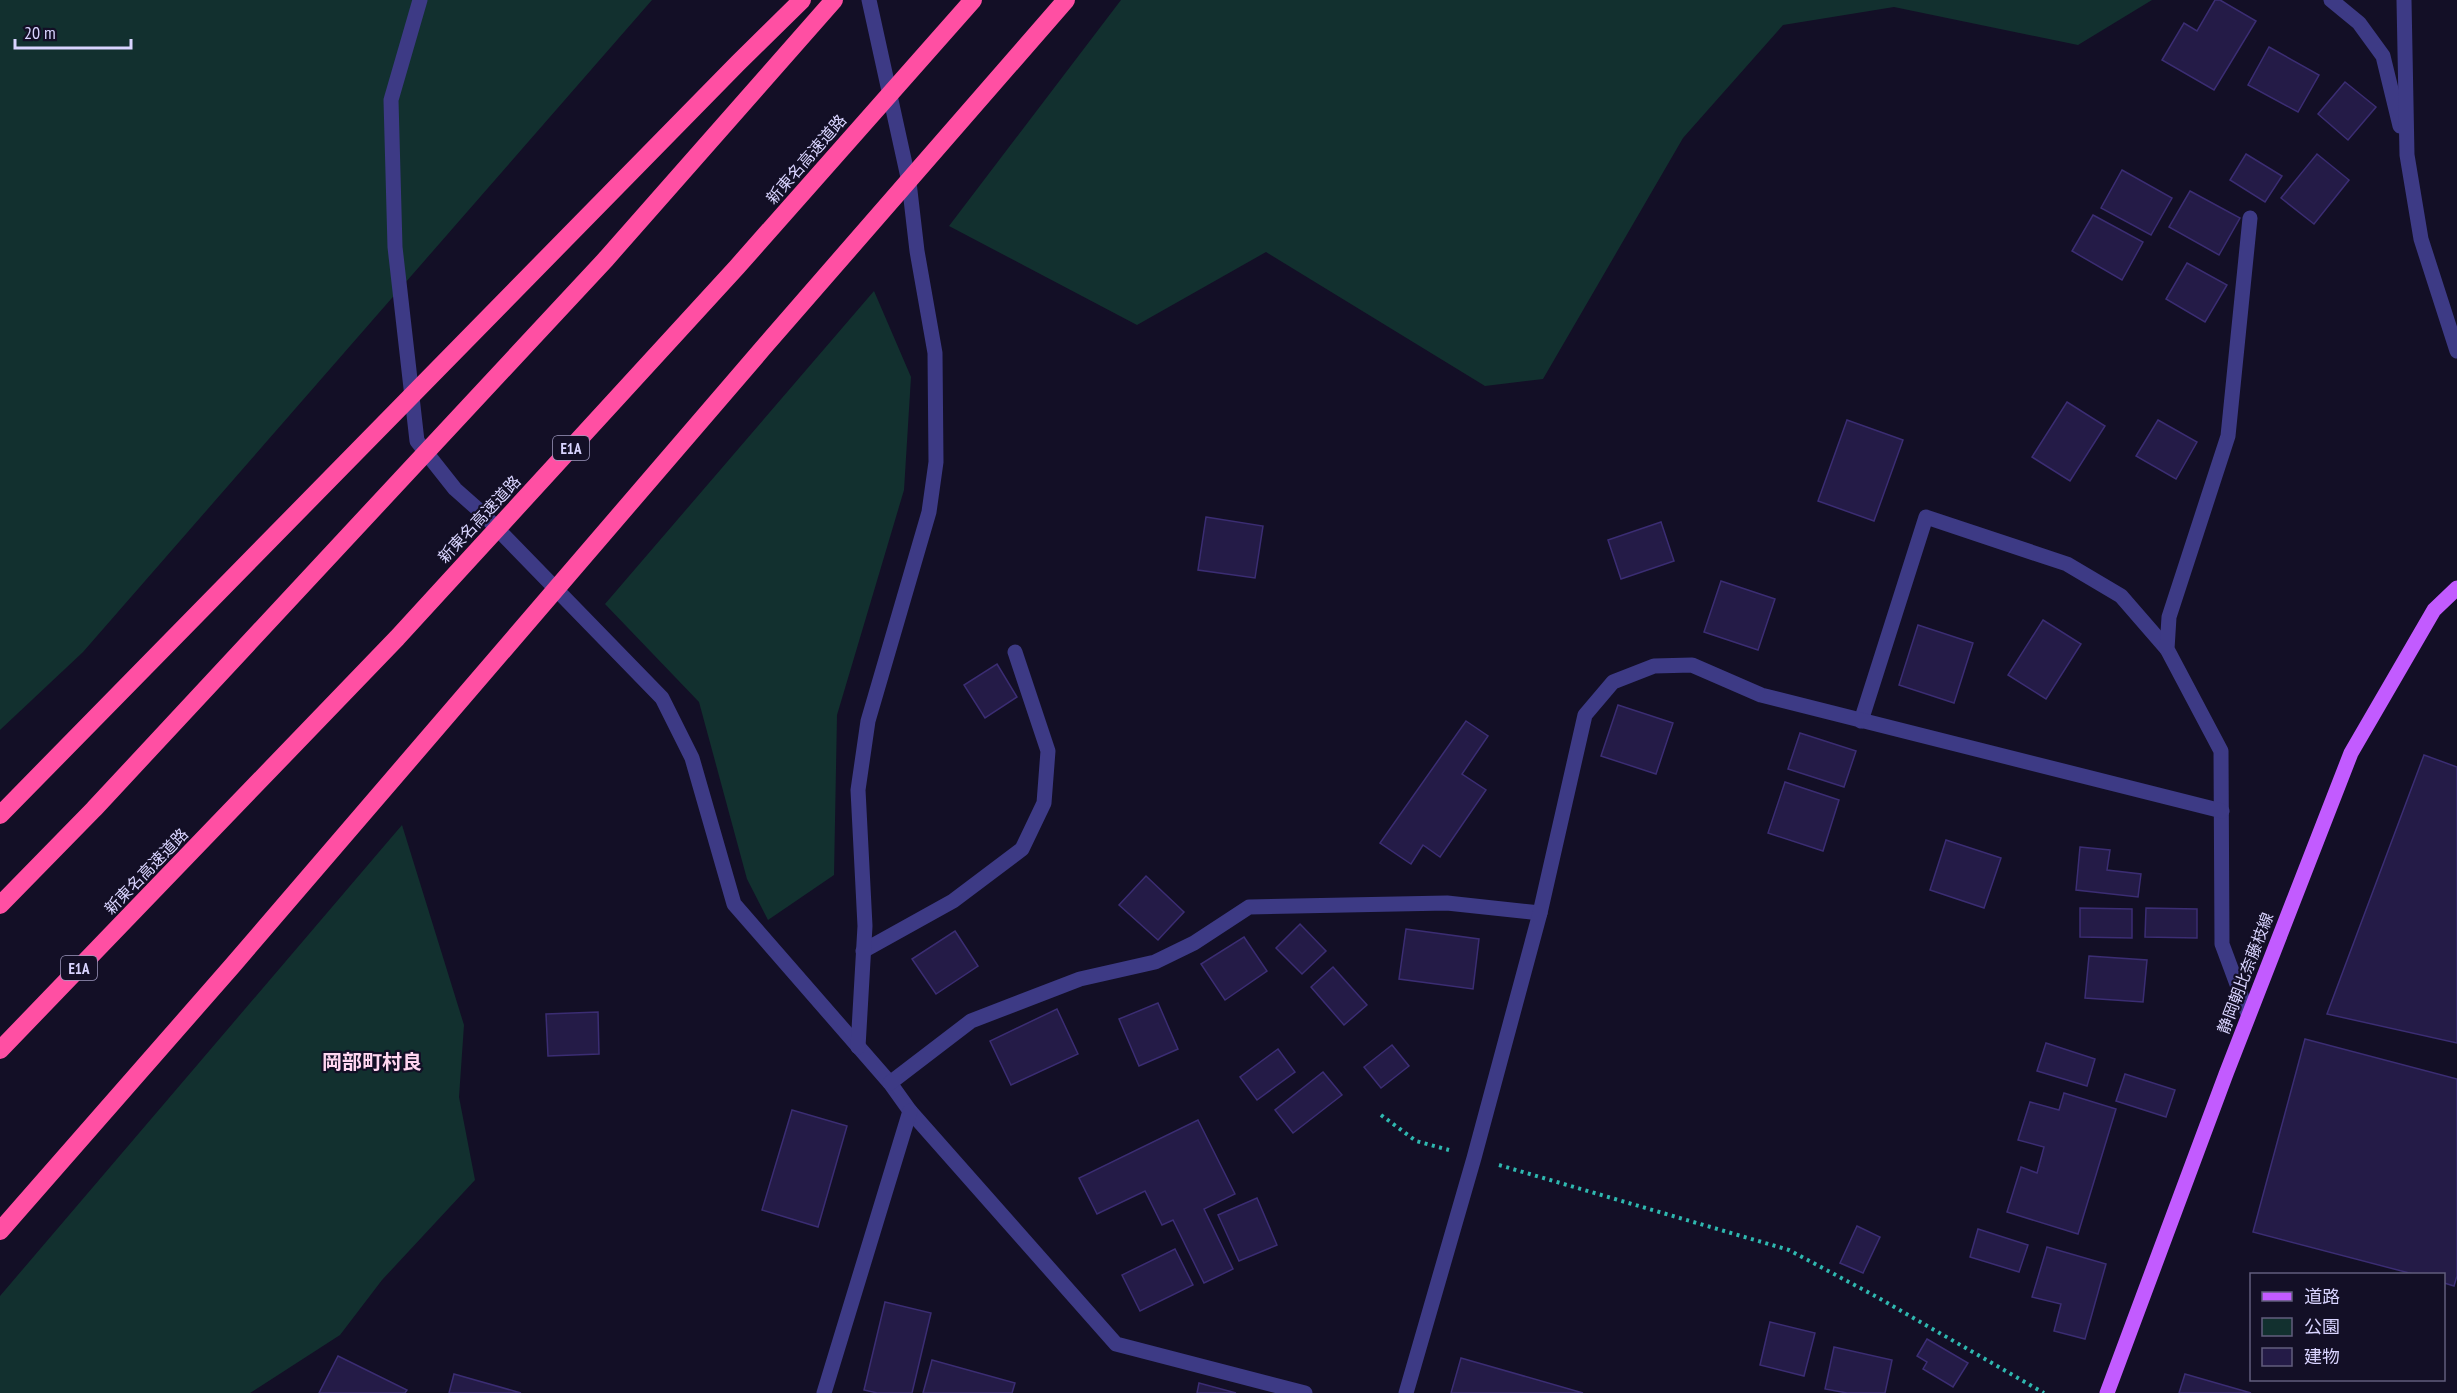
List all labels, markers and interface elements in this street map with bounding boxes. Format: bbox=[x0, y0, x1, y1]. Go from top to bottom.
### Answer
scale bar bbox=[15, 12, 130, 50]
text: 20 m bbox=[24, 21, 56, 44]
street label: 新東名高速道路 bbox=[762, 110, 850, 208]
road number: E1A bbox=[553, 436, 589, 460]
street label: 新東名高速道路 bbox=[433, 471, 525, 567]
street label: 新東名高速道路 bbox=[100, 824, 192, 918]
street label: 静岡朝比奈藤枝線 bbox=[2213, 910, 2277, 1036]
road number: E1A bbox=[61, 956, 97, 980]
district label: 岡部町村良 bbox=[322, 1049, 422, 1075]
legend bbox=[2250, 1273, 2445, 1381]
text: 道路 bbox=[2304, 1285, 2340, 1308]
text: 公園 bbox=[2304, 1315, 2340, 1338]
text: 建物 bbox=[2304, 1345, 2340, 1368]

